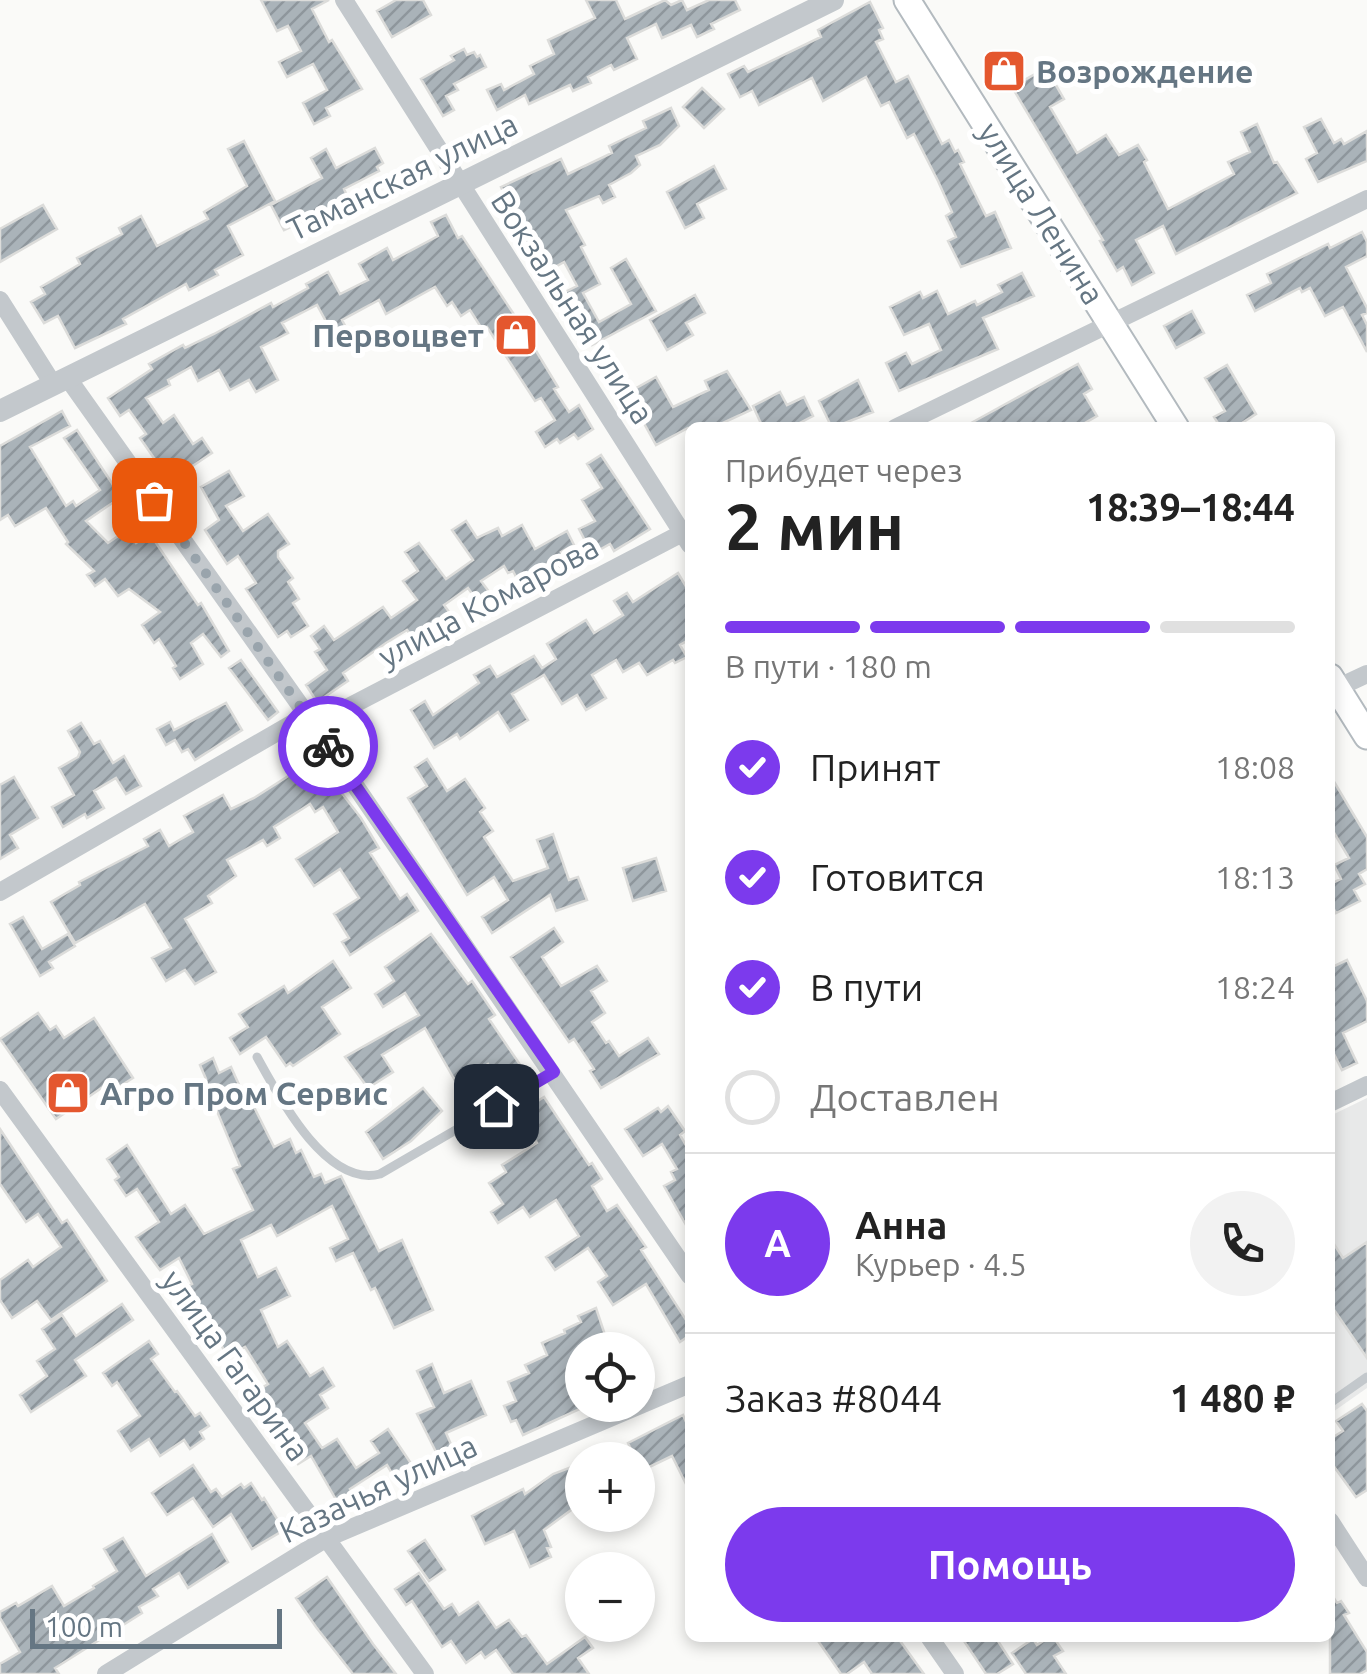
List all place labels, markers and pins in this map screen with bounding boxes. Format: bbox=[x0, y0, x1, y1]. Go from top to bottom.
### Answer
shop icon: Возрождение bbox=[981, 48, 1027, 94]
place label: Возрождение bbox=[1036, 53, 1253, 89]
shop icon: Первоцвет bbox=[493, 312, 539, 358]
place label: Первоцвет bbox=[312, 317, 484, 353]
pin bbox=[112, 458, 197, 543]
pin bbox=[454, 1064, 539, 1149]
shop icon: Агро Пром Сервис bbox=[45, 1070, 91, 1116]
place label: Агро Пром Сервис bbox=[100, 1075, 388, 1111]

